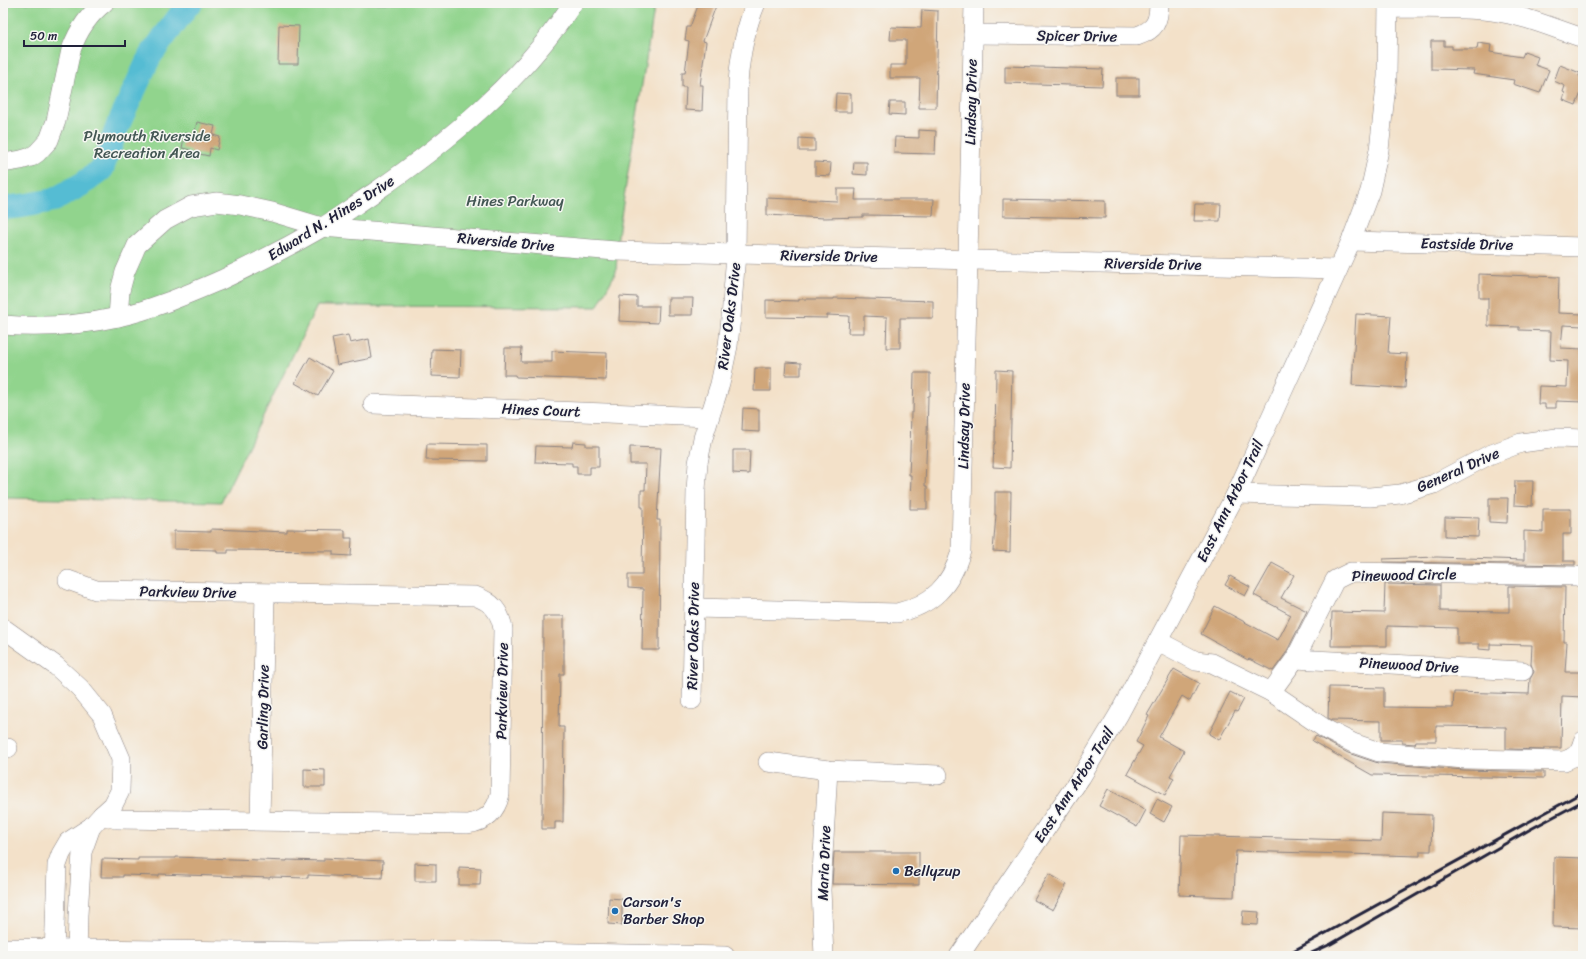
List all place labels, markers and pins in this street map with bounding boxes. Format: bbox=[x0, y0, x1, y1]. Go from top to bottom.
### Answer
place label: Bellyzup bbox=[904, 858, 961, 884]
marker: Bellyzup bbox=[891, 866, 901, 876]
place label: Carson's Barber Shop bbox=[623, 889, 705, 932]
marker: Carson's Barber Shop bbox=[610, 906, 620, 916]

